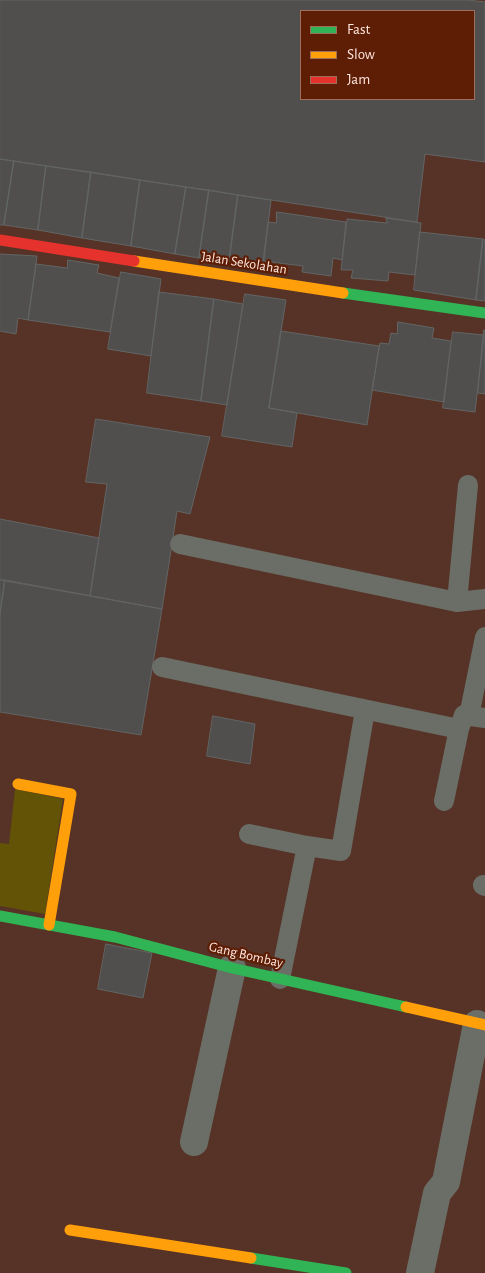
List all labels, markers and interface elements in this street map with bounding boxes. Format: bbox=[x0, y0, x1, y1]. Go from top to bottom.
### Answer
legend bbox=[300, 10, 475, 100]
text: Fast bbox=[347, 22, 370, 37]
text: Slow bbox=[347, 47, 375, 62]
text: Jam bbox=[347, 72, 370, 87]
street label: Jalan Sekolahan bbox=[200, 248, 288, 278]
street label: Gang Bombay bbox=[207, 938, 285, 972]

